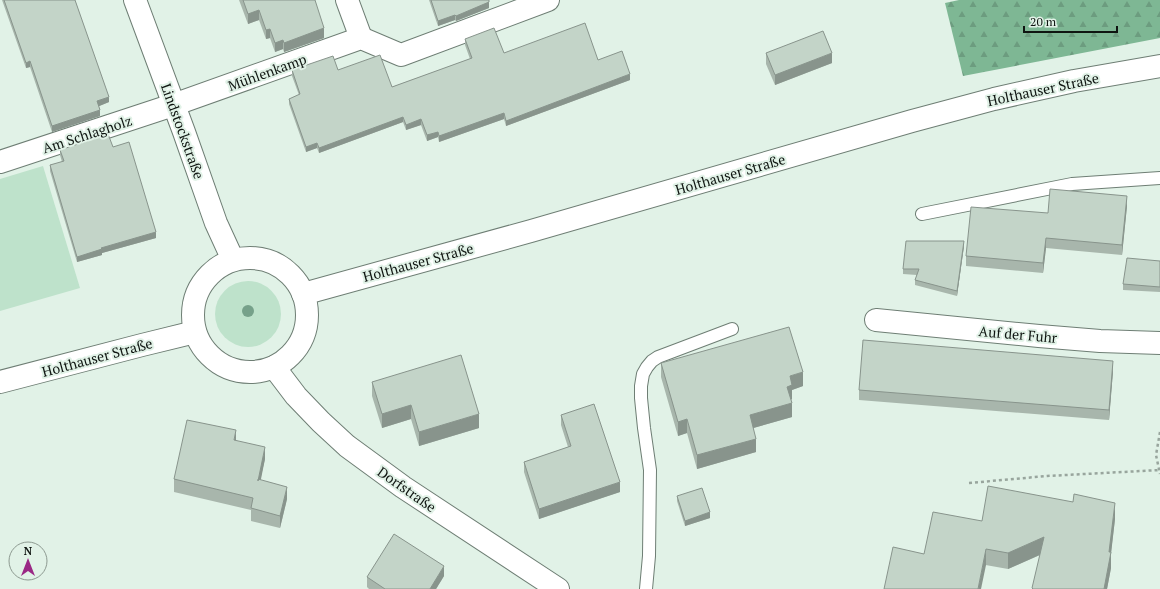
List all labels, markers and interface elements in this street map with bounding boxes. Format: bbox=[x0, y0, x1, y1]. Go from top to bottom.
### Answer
scale bar bbox=[1024, 8, 1117, 34]
text: 20 m bbox=[1030, 14, 1057, 29]
street label: Mühlenkamp bbox=[225, 49, 309, 95]
street label: Holthauser Straße bbox=[985, 68, 1101, 110]
street label: Lindstockstraße bbox=[157, 81, 209, 181]
street label: Am Schlagholz bbox=[40, 111, 134, 157]
street label: Holthauser Straße bbox=[673, 149, 787, 199]
street label: Holthauser Straße bbox=[361, 238, 475, 286]
street label: Auf der Fuhr bbox=[978, 321, 1059, 347]
street label: Holthauser Straße bbox=[40, 333, 154, 381]
street label: Dorfstraße bbox=[374, 462, 440, 516]
north arrow bbox=[8, 541, 48, 581]
text: N bbox=[24, 544, 33, 558]

